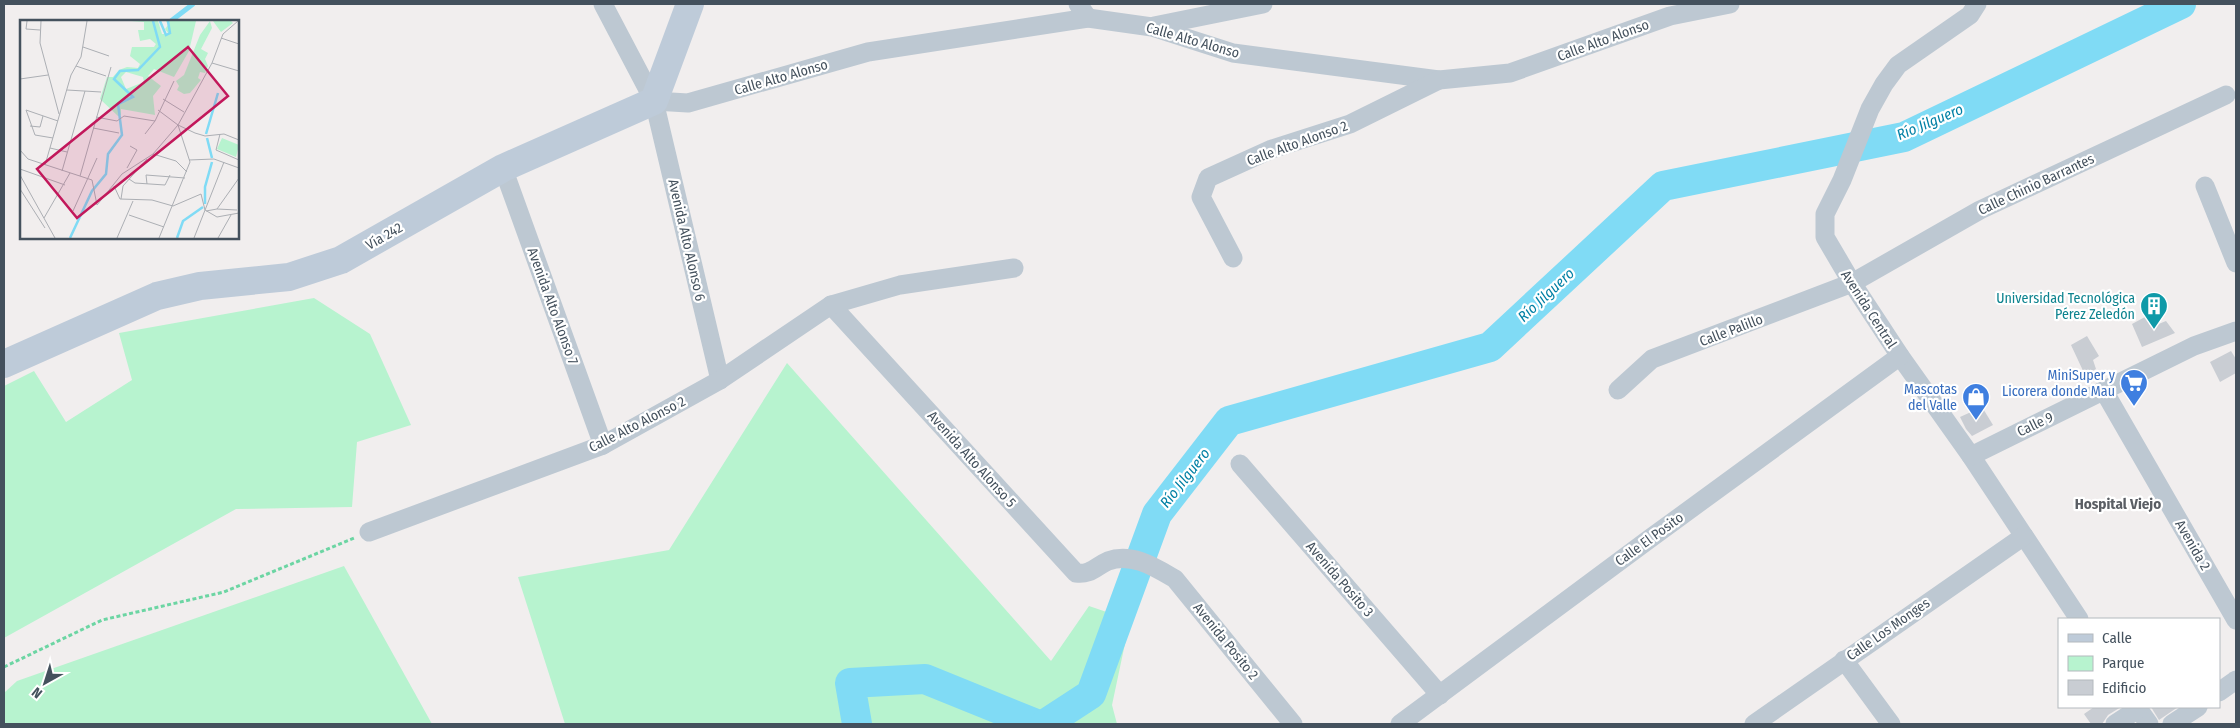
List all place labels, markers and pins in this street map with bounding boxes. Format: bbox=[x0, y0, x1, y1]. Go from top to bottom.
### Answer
place label: Universidad Tecnológica Pérez Zeledón bbox=[1996, 290, 2135, 323]
building icon: Universidad Tecnológica Pérez Zeledón bbox=[2139, 291, 2169, 330]
place label: MiniSuper y Licorera donde Mau bbox=[2002, 367, 2116, 400]
supermarket icon: MiniSuper y Licorera donde Mau bbox=[2119, 368, 2149, 407]
place label: Mascotas del Valle bbox=[1904, 381, 1957, 414]
shop icon: Mascotas del Valle bbox=[1961, 382, 1991, 421]

